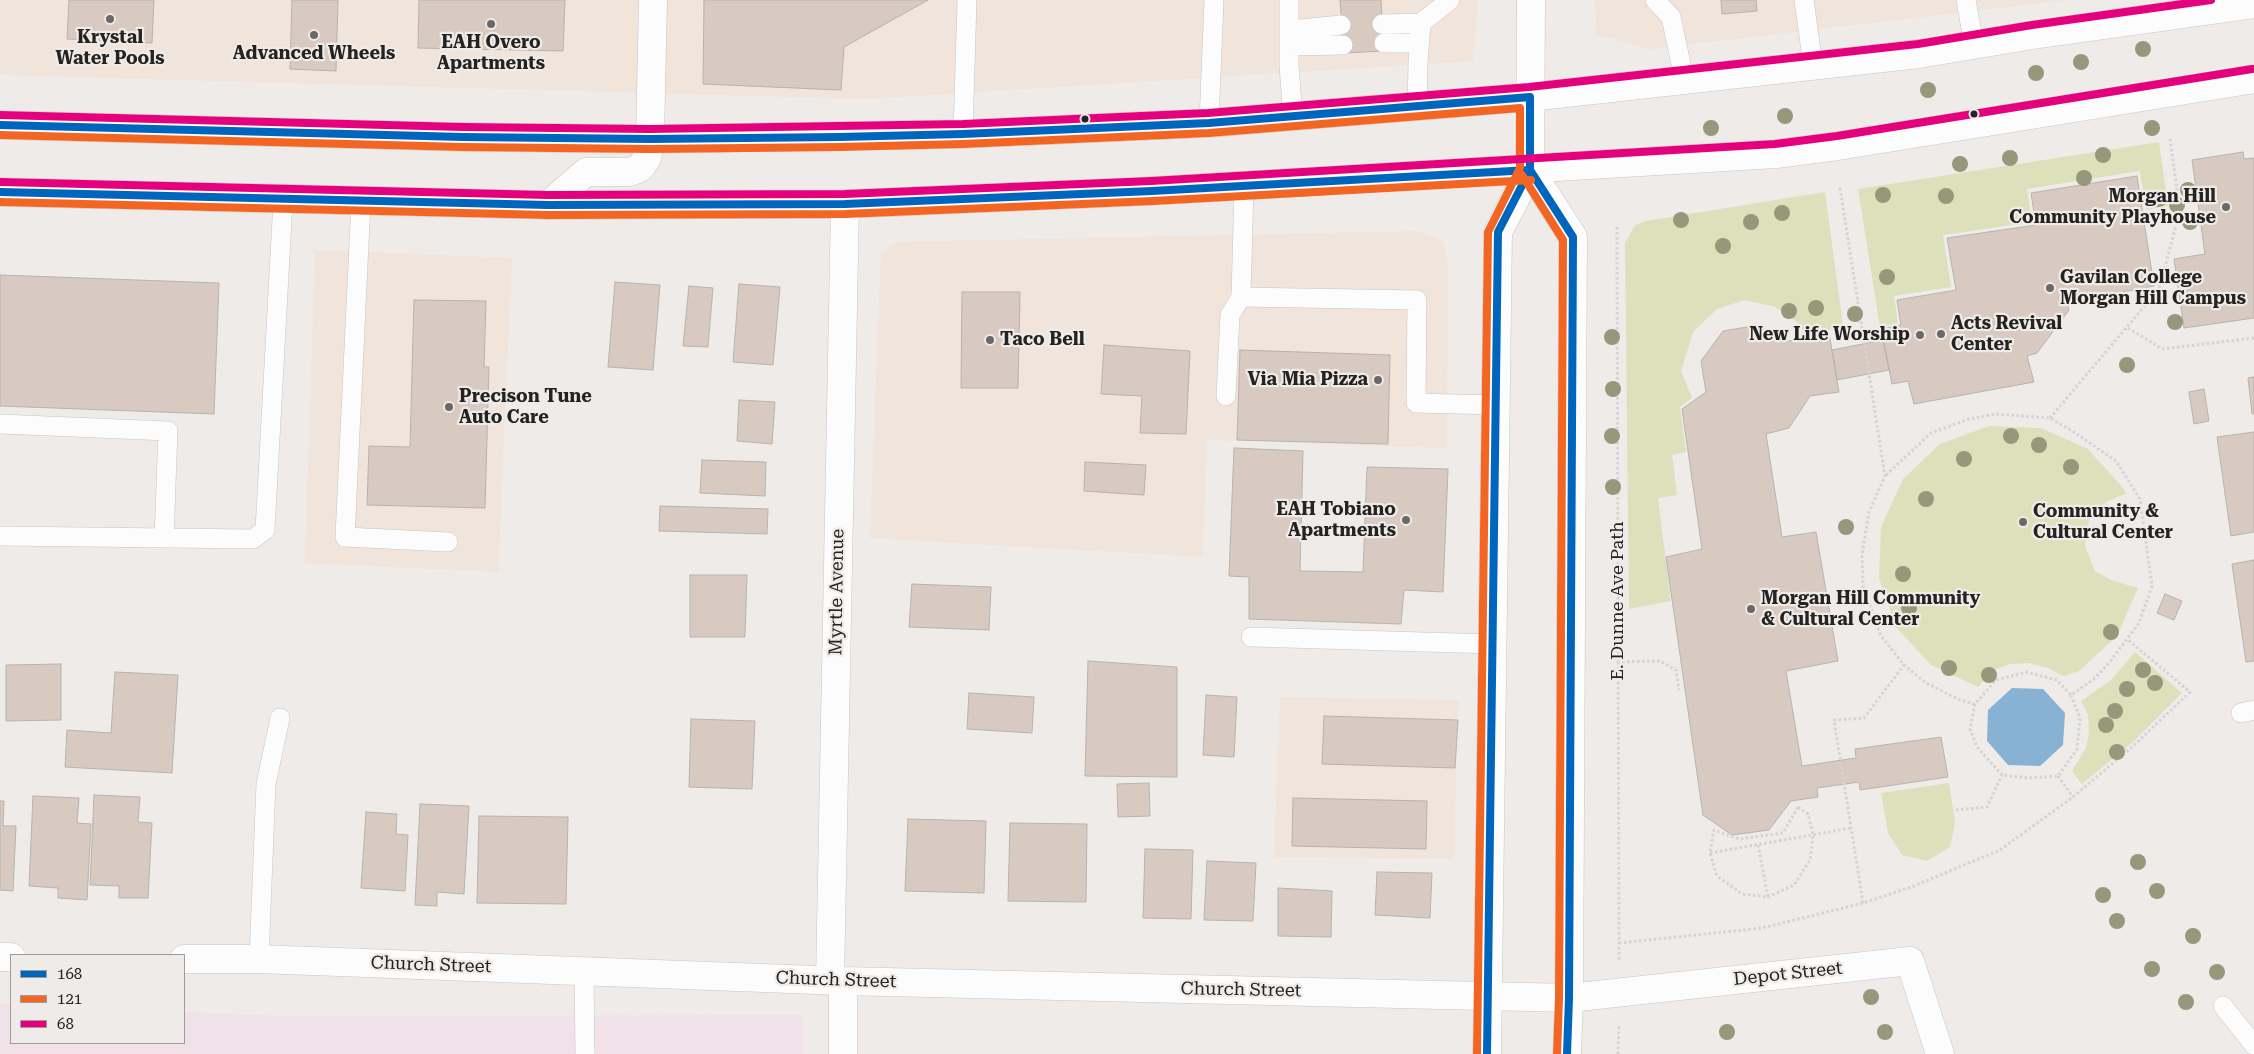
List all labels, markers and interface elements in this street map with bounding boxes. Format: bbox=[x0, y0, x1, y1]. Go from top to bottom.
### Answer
marker: Krystal Water Pools bbox=[104, 13, 116, 25]
marker: EAH Overo Apartments bbox=[485, 18, 497, 30]
place label: Krystal Water Pools bbox=[55, 27, 165, 70]
marker: Advanced Wheels bbox=[308, 29, 320, 41]
place label: EAH Overo Apartments bbox=[437, 32, 545, 74]
place label: Advanced Wheels bbox=[233, 43, 395, 65]
unlabelled marker bbox=[1969, 109, 1979, 119]
unlabelled marker bbox=[1080, 114, 1090, 124]
place label: Morgan Hill Community Playhouse bbox=[2009, 186, 2216, 228]
marker: Morgan Hill Community Playhouse bbox=[2220, 201, 2232, 213]
place label: Gavilan College Morgan Hill Campus bbox=[2060, 267, 2246, 310]
marker: Gavilan College Morgan Hill Campus bbox=[2044, 282, 2056, 294]
place label: Acts Revival Center bbox=[1951, 313, 2062, 356]
place label: New Life Worship bbox=[1749, 324, 1910, 346]
marker: Acts Revival Center bbox=[1935, 328, 1947, 340]
place label: Taco Bell bbox=[1000, 329, 1085, 351]
marker: New Life Worship bbox=[1914, 329, 1926, 341]
marker: Taco Bell bbox=[984, 334, 996, 346]
place label: Via Mia Pizza bbox=[1247, 369, 1368, 391]
marker: Via Mia Pizza bbox=[1372, 374, 1384, 386]
place label: Precison Tune Auto Care bbox=[459, 386, 592, 428]
marker: Precison Tune Auto Care bbox=[443, 401, 455, 413]
place label: EAH Tobiano Apartments bbox=[1276, 499, 1396, 542]
place label: Community & Cultural Center bbox=[2033, 501, 2173, 544]
marker: EAH Tobiano Apartments bbox=[1400, 514, 1412, 526]
marker: Community & Cultural Center bbox=[2017, 516, 2029, 528]
street label: E. Dunne Ave Path bbox=[1607, 521, 1629, 681]
street label: Myrtle Avenue bbox=[825, 529, 849, 655]
place label: Morgan Hill Community & Cultural Center bbox=[1761, 588, 1980, 630]
marker: Morgan Hill Community & Cultural Center bbox=[1745, 603, 1757, 615]
street label: Church Street bbox=[370, 952, 492, 978]
legend bbox=[10, 954, 185, 1044]
street label: Depot Street bbox=[1732, 958, 1844, 990]
text: 168 bbox=[57, 965, 82, 983]
street label: Church Street bbox=[775, 967, 897, 993]
street label: Church Street bbox=[1180, 978, 1302, 1002]
text: 121 bbox=[57, 990, 82, 1008]
text: 68 bbox=[57, 1015, 74, 1033]

